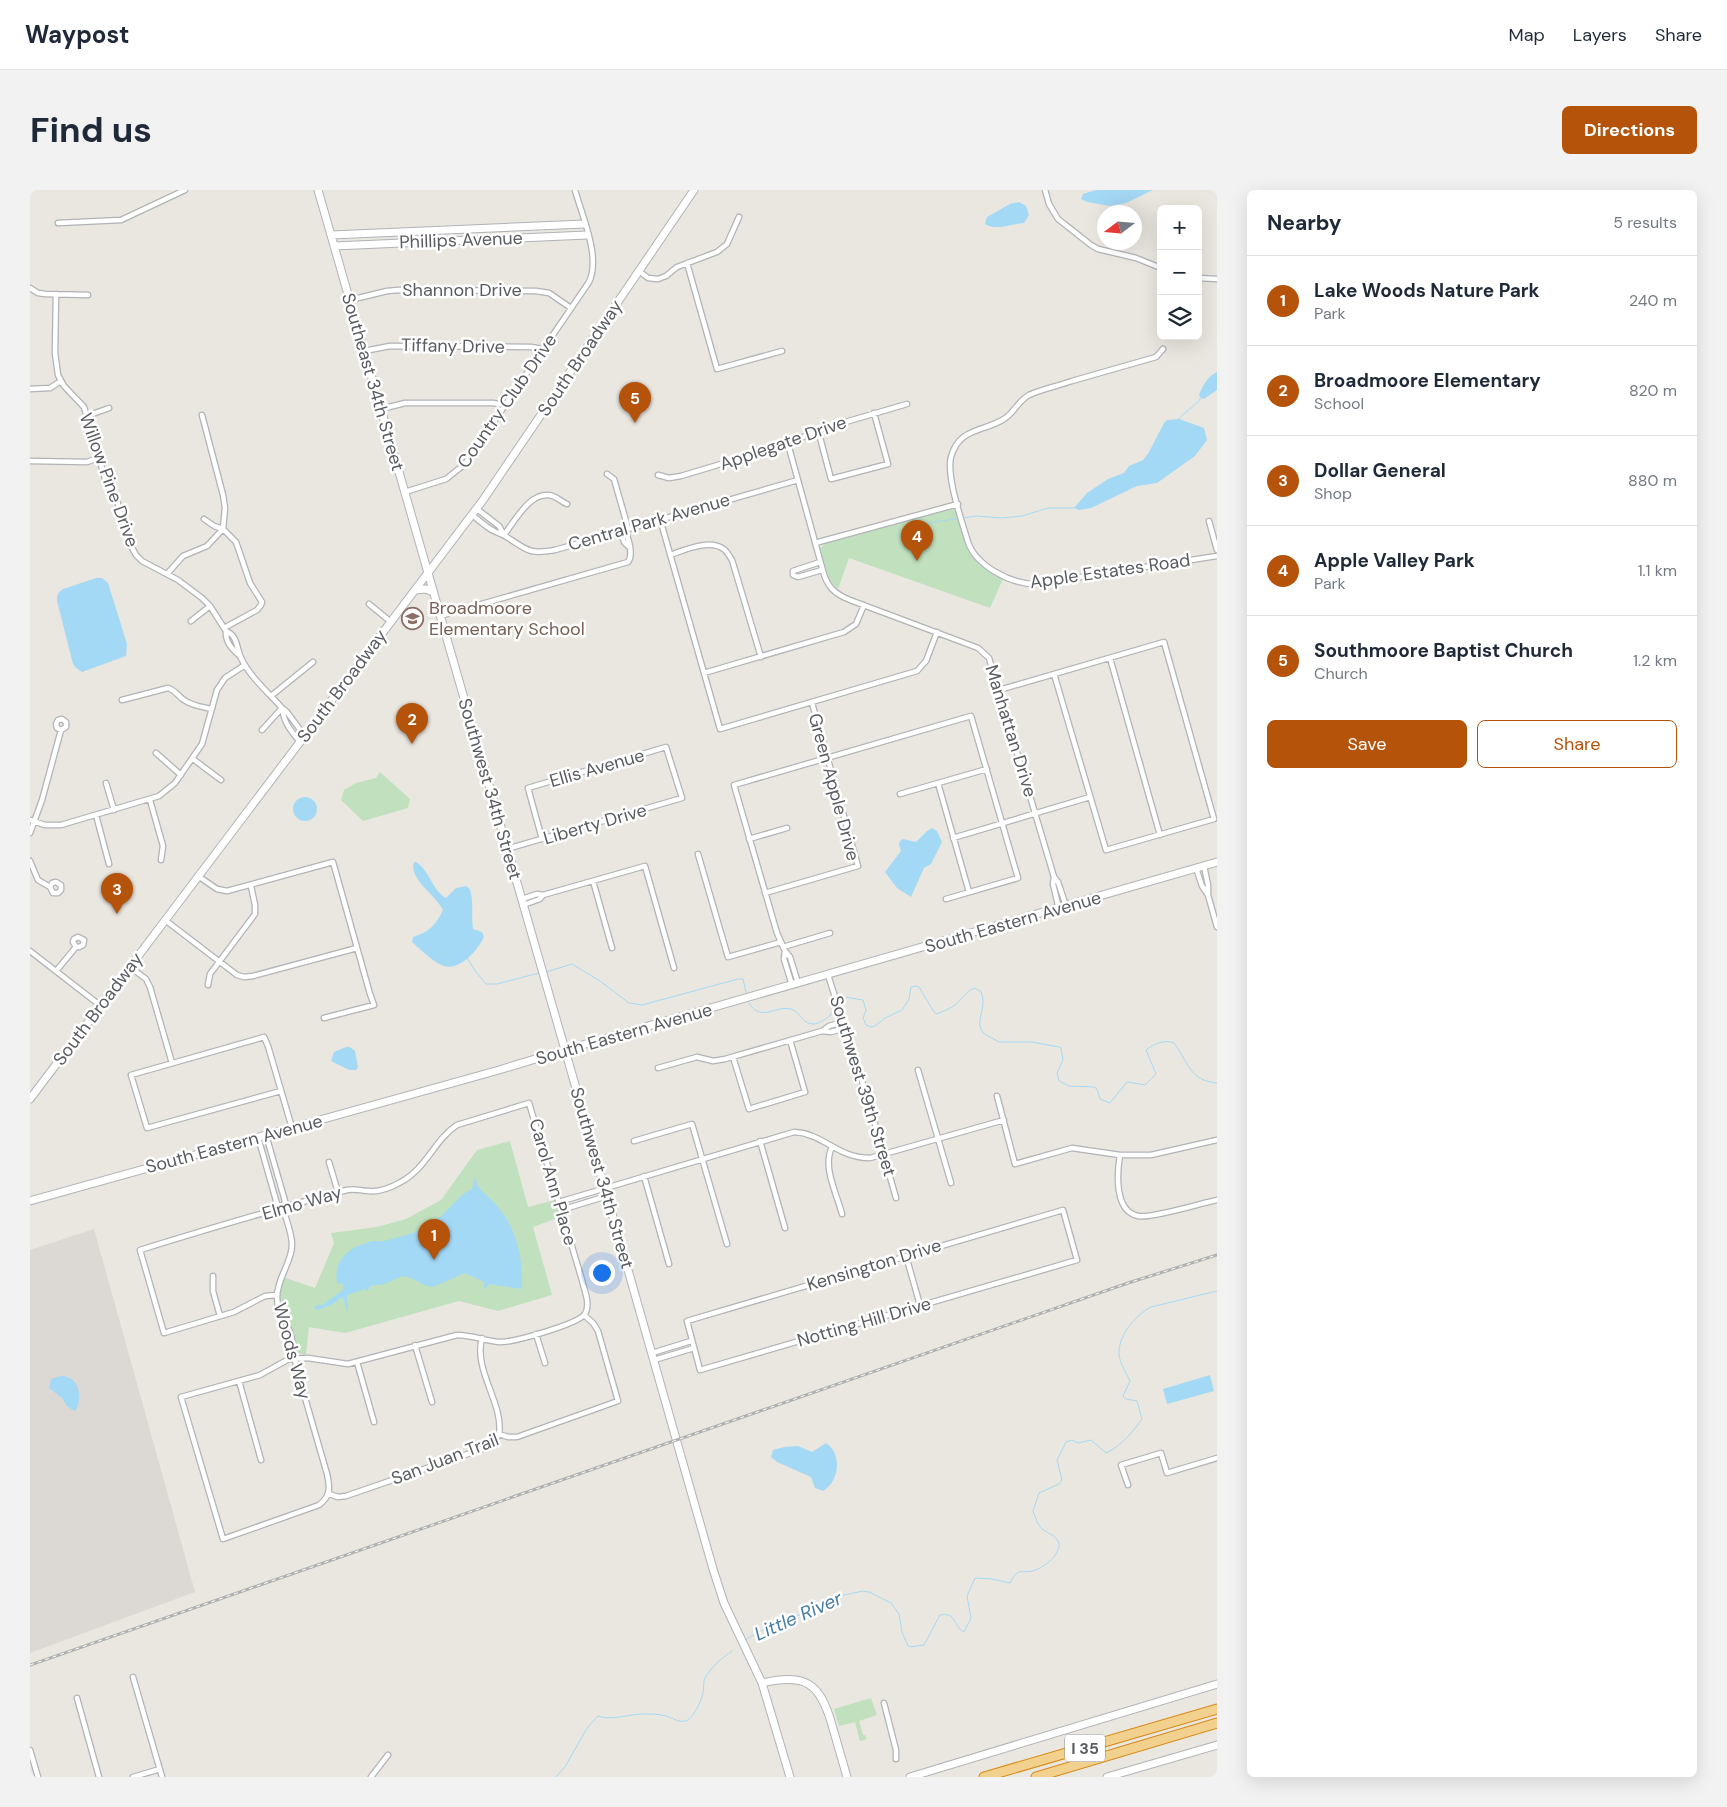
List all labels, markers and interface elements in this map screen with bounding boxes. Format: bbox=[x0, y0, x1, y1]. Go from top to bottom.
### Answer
text: Waypost bbox=[25, 19, 129, 50]
text: Map bbox=[1509, 23, 1545, 47]
text: Layers bbox=[1573, 23, 1627, 47]
text: Share bbox=[1655, 23, 1702, 47]
button: Directions bbox=[1562, 106, 1697, 154]
text: Find us bbox=[30, 107, 152, 153]
north arrow bbox=[1097, 205, 1142, 250]
map controls bbox=[1157, 205, 1202, 340]
button: + bbox=[1157, 205, 1202, 250]
text: Nearby bbox=[1267, 209, 1341, 237]
text: 5 results bbox=[1613, 212, 1677, 233]
street label: Phillips Avenue bbox=[399, 226, 523, 254]
button: − bbox=[1157, 250, 1202, 295]
street label: Shannon Drive bbox=[402, 278, 522, 302]
text: Lake Woods Nature Park bbox=[1314, 278, 1540, 303]
street label: Southeast 34th Street bbox=[336, 290, 410, 474]
text: 1 bbox=[1280, 290, 1286, 311]
text: 240 m bbox=[1629, 290, 1677, 311]
street label: South Broadway bbox=[532, 295, 628, 421]
button: layers bbox=[1157, 295, 1202, 340]
text: Park bbox=[1314, 303, 1346, 324]
street label: Country Club Drive bbox=[452, 329, 562, 473]
street label: Tiffany Drive bbox=[401, 333, 505, 359]
text: Broadmoore Elementary bbox=[1314, 368, 1541, 393]
text: 2 bbox=[1278, 380, 1288, 401]
text: 820 m bbox=[1629, 380, 1677, 401]
pin: 5 bbox=[619, 382, 651, 423]
text: School bbox=[1314, 393, 1364, 414]
street label: Willow Pine Drive bbox=[74, 409, 144, 551]
street label: Applegate Drive bbox=[716, 410, 850, 476]
text: Dollar General bbox=[1314, 458, 1446, 483]
text: 3 bbox=[1278, 470, 1288, 491]
text: 880 m bbox=[1628, 470, 1677, 491]
text: Shop bbox=[1314, 483, 1352, 504]
street label: Central Park Avenue bbox=[565, 487, 733, 557]
pin: 4 bbox=[901, 520, 933, 561]
street label: Apple Estates Road bbox=[1028, 548, 1192, 594]
text: Apple Valley Park bbox=[1314, 548, 1475, 573]
text: 4 bbox=[1278, 560, 1288, 581]
text: 1.1 km bbox=[1638, 560, 1677, 581]
text: Park bbox=[1314, 573, 1346, 594]
place label: Broadmoore Elementary School bbox=[429, 596, 585, 641]
school or university icon: Broadmoore Elementary School bbox=[401, 606, 425, 630]
street label: South Broadway bbox=[292, 625, 392, 747]
text: Southmoore Baptist Church bbox=[1314, 638, 1573, 663]
text: 5 bbox=[1278, 650, 1288, 671]
text: 1.2 km bbox=[1633, 650, 1677, 671]
street label: Manhattan Drive bbox=[980, 662, 1042, 800]
text: Church bbox=[1314, 663, 1368, 684]
street label: Southwest 34th Street bbox=[453, 695, 527, 883]
pin: 2 bbox=[396, 703, 428, 744]
street label: Green Apple Drive bbox=[803, 711, 865, 863]
button: Save bbox=[1267, 720, 1467, 768]
button: Share bbox=[1477, 720, 1677, 768]
street label: Ellis Avenue bbox=[547, 743, 647, 793]
street label: Liberty Drive bbox=[541, 798, 649, 850]
pin: 3 bbox=[101, 873, 133, 914]
street label: South Eastern Avenue bbox=[922, 885, 1104, 959]
street label: South Broadway bbox=[48, 948, 148, 1070]
street label: Southwest 39th Street bbox=[824, 993, 902, 1179]
street label: South Eastern Avenue bbox=[533, 997, 715, 1071]
street label: Southwest 34th Street bbox=[565, 1084, 639, 1272]
street label: South Eastern Avenue bbox=[143, 1109, 325, 1179]
street label: Carol Ann Place bbox=[523, 1116, 583, 1248]
street label: Elmo Way bbox=[259, 1180, 345, 1226]
pin: 1 bbox=[418, 1219, 450, 1260]
street label: Kensington Drive bbox=[804, 1233, 944, 1297]
your location bbox=[589, 1260, 615, 1286]
street label: Notting Hill Drive bbox=[794, 1291, 934, 1353]
street label: Woods Way bbox=[268, 1300, 316, 1402]
street label: San Juan Trail bbox=[388, 1427, 502, 1491]
water label: Little River bbox=[750, 1585, 847, 1646]
road number: I 35 bbox=[1065, 1735, 1105, 1762]

